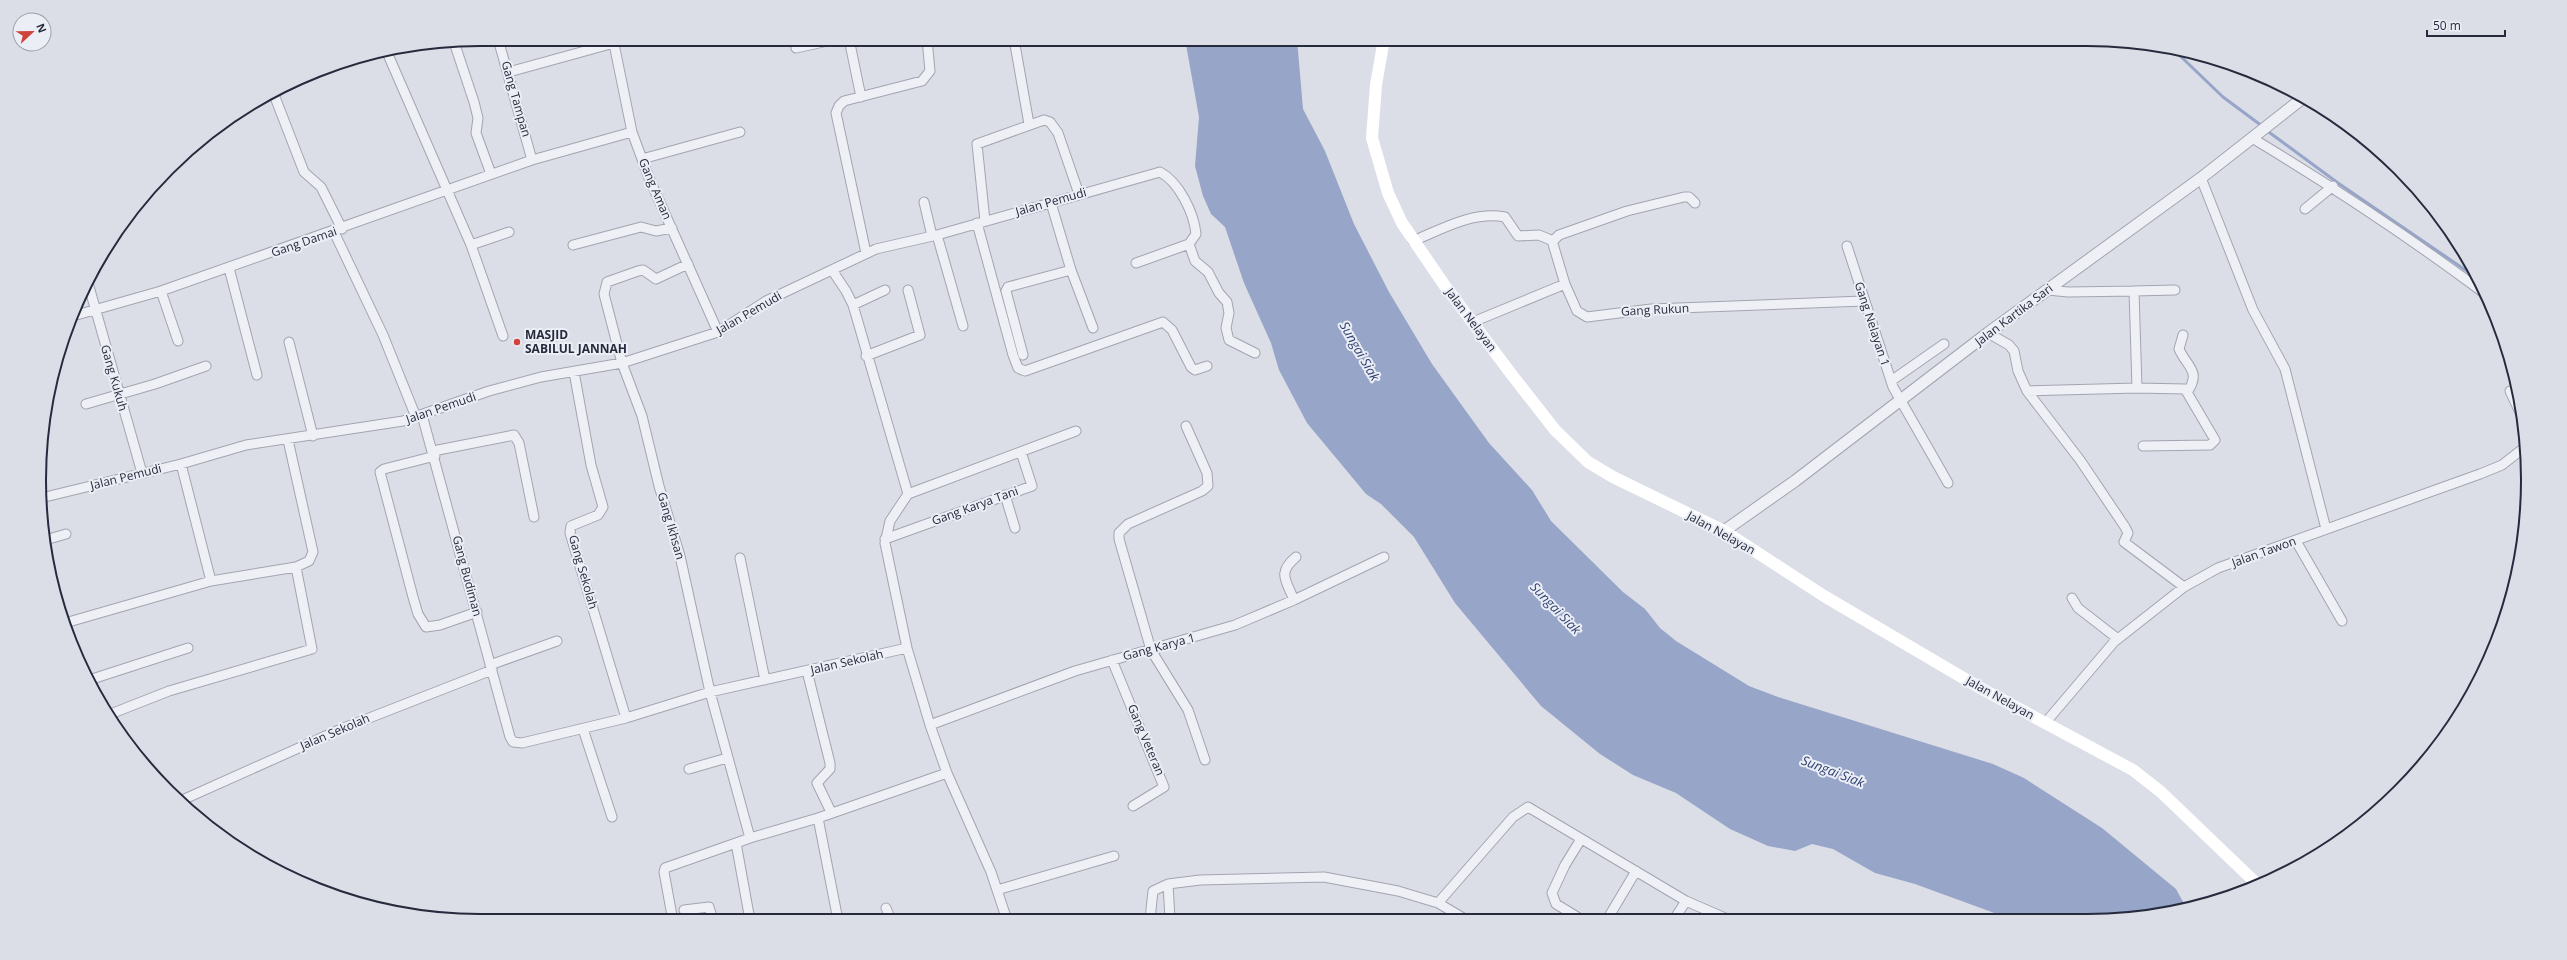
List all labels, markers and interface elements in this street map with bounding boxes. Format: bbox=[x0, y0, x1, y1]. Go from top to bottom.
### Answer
north arrow bbox=[12, 12, 52, 52]
scale bar bbox=[2427, 12, 2505, 38]
text: 50 m bbox=[2433, 17, 2461, 34]
text: N bbox=[33, 21, 50, 35]
street label: Gang Tampan bbox=[498, 59, 535, 139]
street label: Gang Aman bbox=[635, 156, 676, 222]
street label: Jalan Pemudi bbox=[1013, 183, 1088, 220]
street label: Gang Damai bbox=[269, 222, 339, 261]
street label: Gang Nelayan 1 bbox=[1851, 279, 1894, 368]
street label: Jalan Kartika Sari bbox=[1970, 280, 2056, 350]
street label: Jalan Nelayan bbox=[1441, 284, 1501, 355]
street label: Jalan Pemudi bbox=[712, 287, 785, 339]
street label: Gang Rukun bbox=[1620, 299, 1689, 320]
water label: Sungai Siak bbox=[1336, 318, 1385, 385]
place label: MASJID SABILUL JANNAH bbox=[525, 326, 627, 357]
marker: MASJID SABILUL JANNAH bbox=[512, 337, 522, 347]
street label: Gang Kukuh bbox=[97, 343, 132, 413]
street label: Jalan Pemudi bbox=[403, 388, 478, 428]
street label: Jalan Pemudi bbox=[87, 459, 163, 494]
street label: Gang Karya Tani bbox=[929, 482, 1020, 529]
street label: Gang Ikhsan bbox=[654, 490, 689, 561]
street label: Jalan Nelayan bbox=[1683, 506, 1758, 558]
street label: Jalan Tawon bbox=[2228, 532, 2298, 571]
street label: Gang Sekolah bbox=[565, 533, 602, 611]
street label: Gang Budiman bbox=[449, 534, 486, 618]
water label: Sungai Siak bbox=[1527, 578, 1586, 638]
street label: Gang Karya 1 bbox=[1121, 629, 1197, 664]
street label: Jalan Sekolah bbox=[808, 645, 885, 678]
street label: Jalan Nelayan bbox=[1962, 671, 2037, 723]
street label: Gang Veteran bbox=[1124, 701, 1169, 778]
street label: Jalan Sekolah bbox=[297, 709, 372, 754]
water label: Sungai Siak bbox=[1799, 751, 1868, 791]

